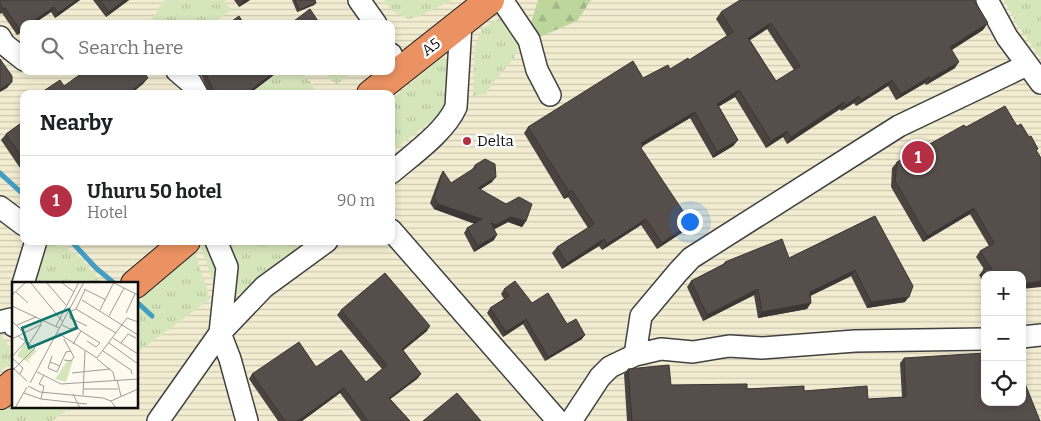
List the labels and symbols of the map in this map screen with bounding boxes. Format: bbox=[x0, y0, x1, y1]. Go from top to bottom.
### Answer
street label: A5 bbox=[418, 34, 444, 60]
place label: Delta bbox=[477, 132, 514, 150]
marker: Delta bbox=[461, 135, 473, 147]
pin: 1 bbox=[902, 138, 934, 176]
your location bbox=[677, 209, 703, 235]
inset map bbox=[12, 282, 139, 408]

